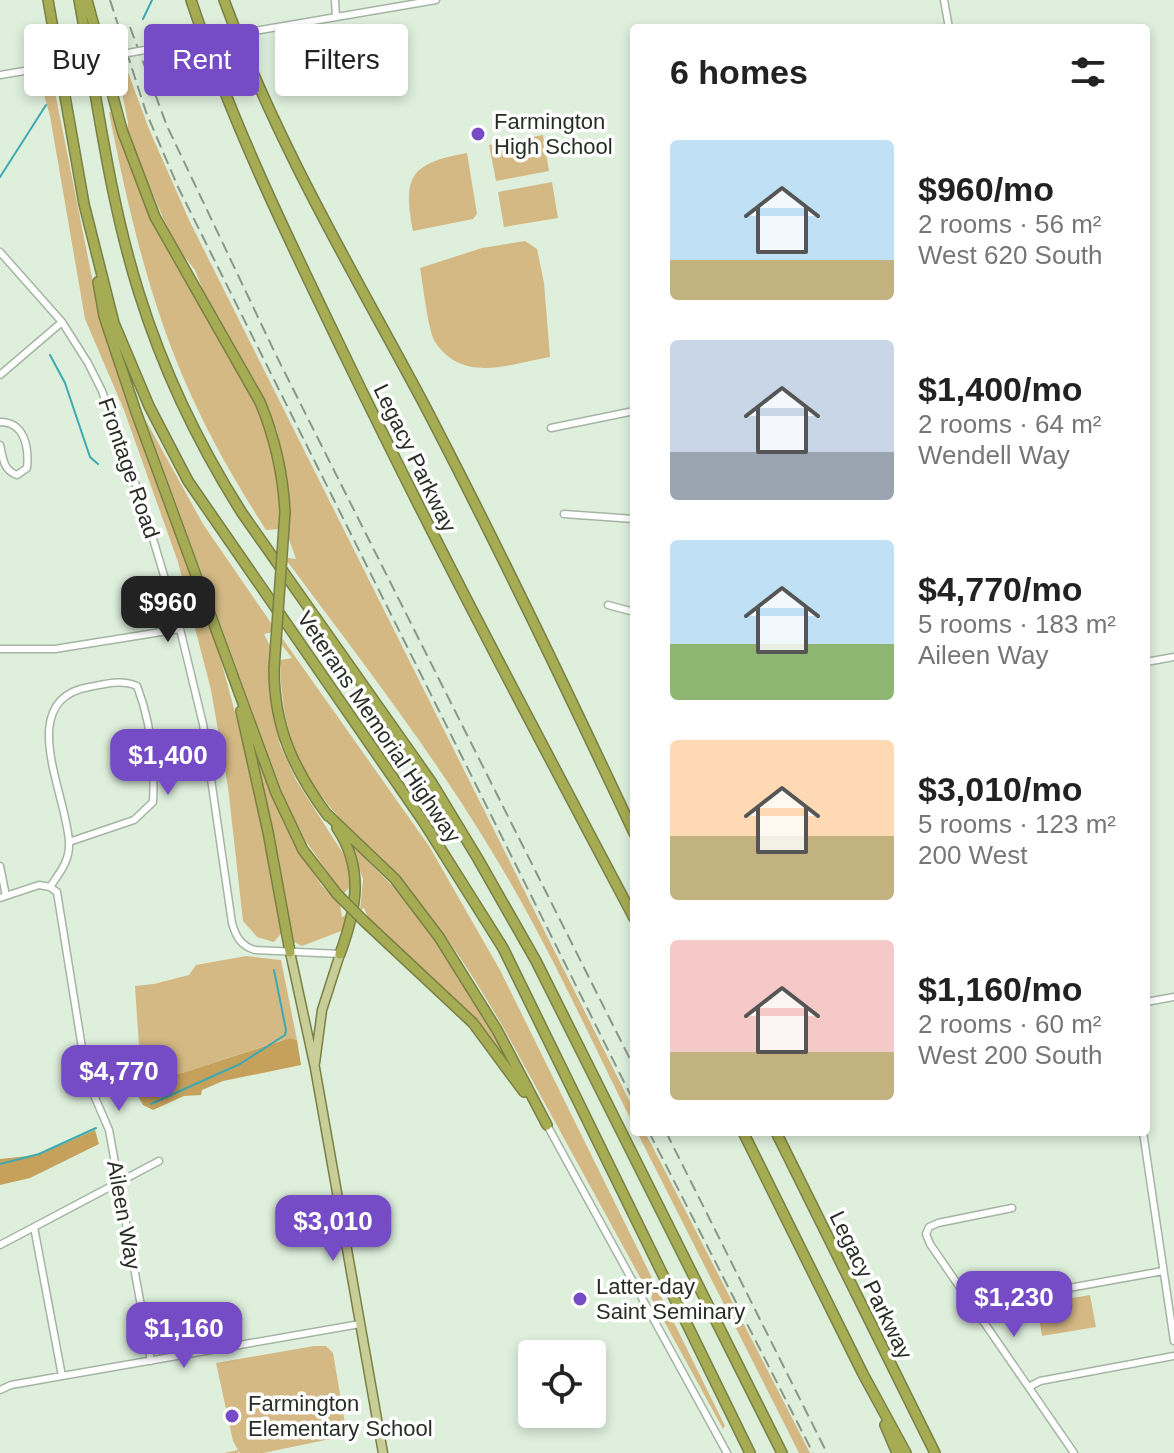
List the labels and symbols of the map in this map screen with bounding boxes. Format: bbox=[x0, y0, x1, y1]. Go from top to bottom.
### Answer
place label: Farmington High School bbox=[494, 109, 613, 159]
marker: Farmington High School bbox=[469, 125, 487, 143]
street label: Legacy Parkway bbox=[368, 380, 462, 536]
street label: Frontage Road bbox=[93, 395, 165, 541]
pin: $960 bbox=[121, 576, 215, 644]
street label: Veterans Memorial Highway bbox=[292, 606, 466, 848]
pin: $1,400 bbox=[103, 729, 233, 797]
pin: $4,770 bbox=[54, 1045, 184, 1113]
street label: Aileen Way bbox=[102, 1158, 146, 1272]
pin: $3,010 bbox=[268, 1195, 398, 1263]
street label: Legacy Parkway bbox=[824, 1207, 918, 1363]
pin: $1,230 bbox=[949, 1271, 1079, 1339]
place label: Latter-day Saint Seminary bbox=[596, 1274, 745, 1324]
marker: Latter-day Saint Seminary bbox=[571, 1290, 589, 1308]
pin: $1,160 bbox=[119, 1302, 249, 1370]
place label: Farmington Elementary School bbox=[248, 1391, 433, 1441]
marker: Farmington Elementary School bbox=[223, 1407, 241, 1425]

